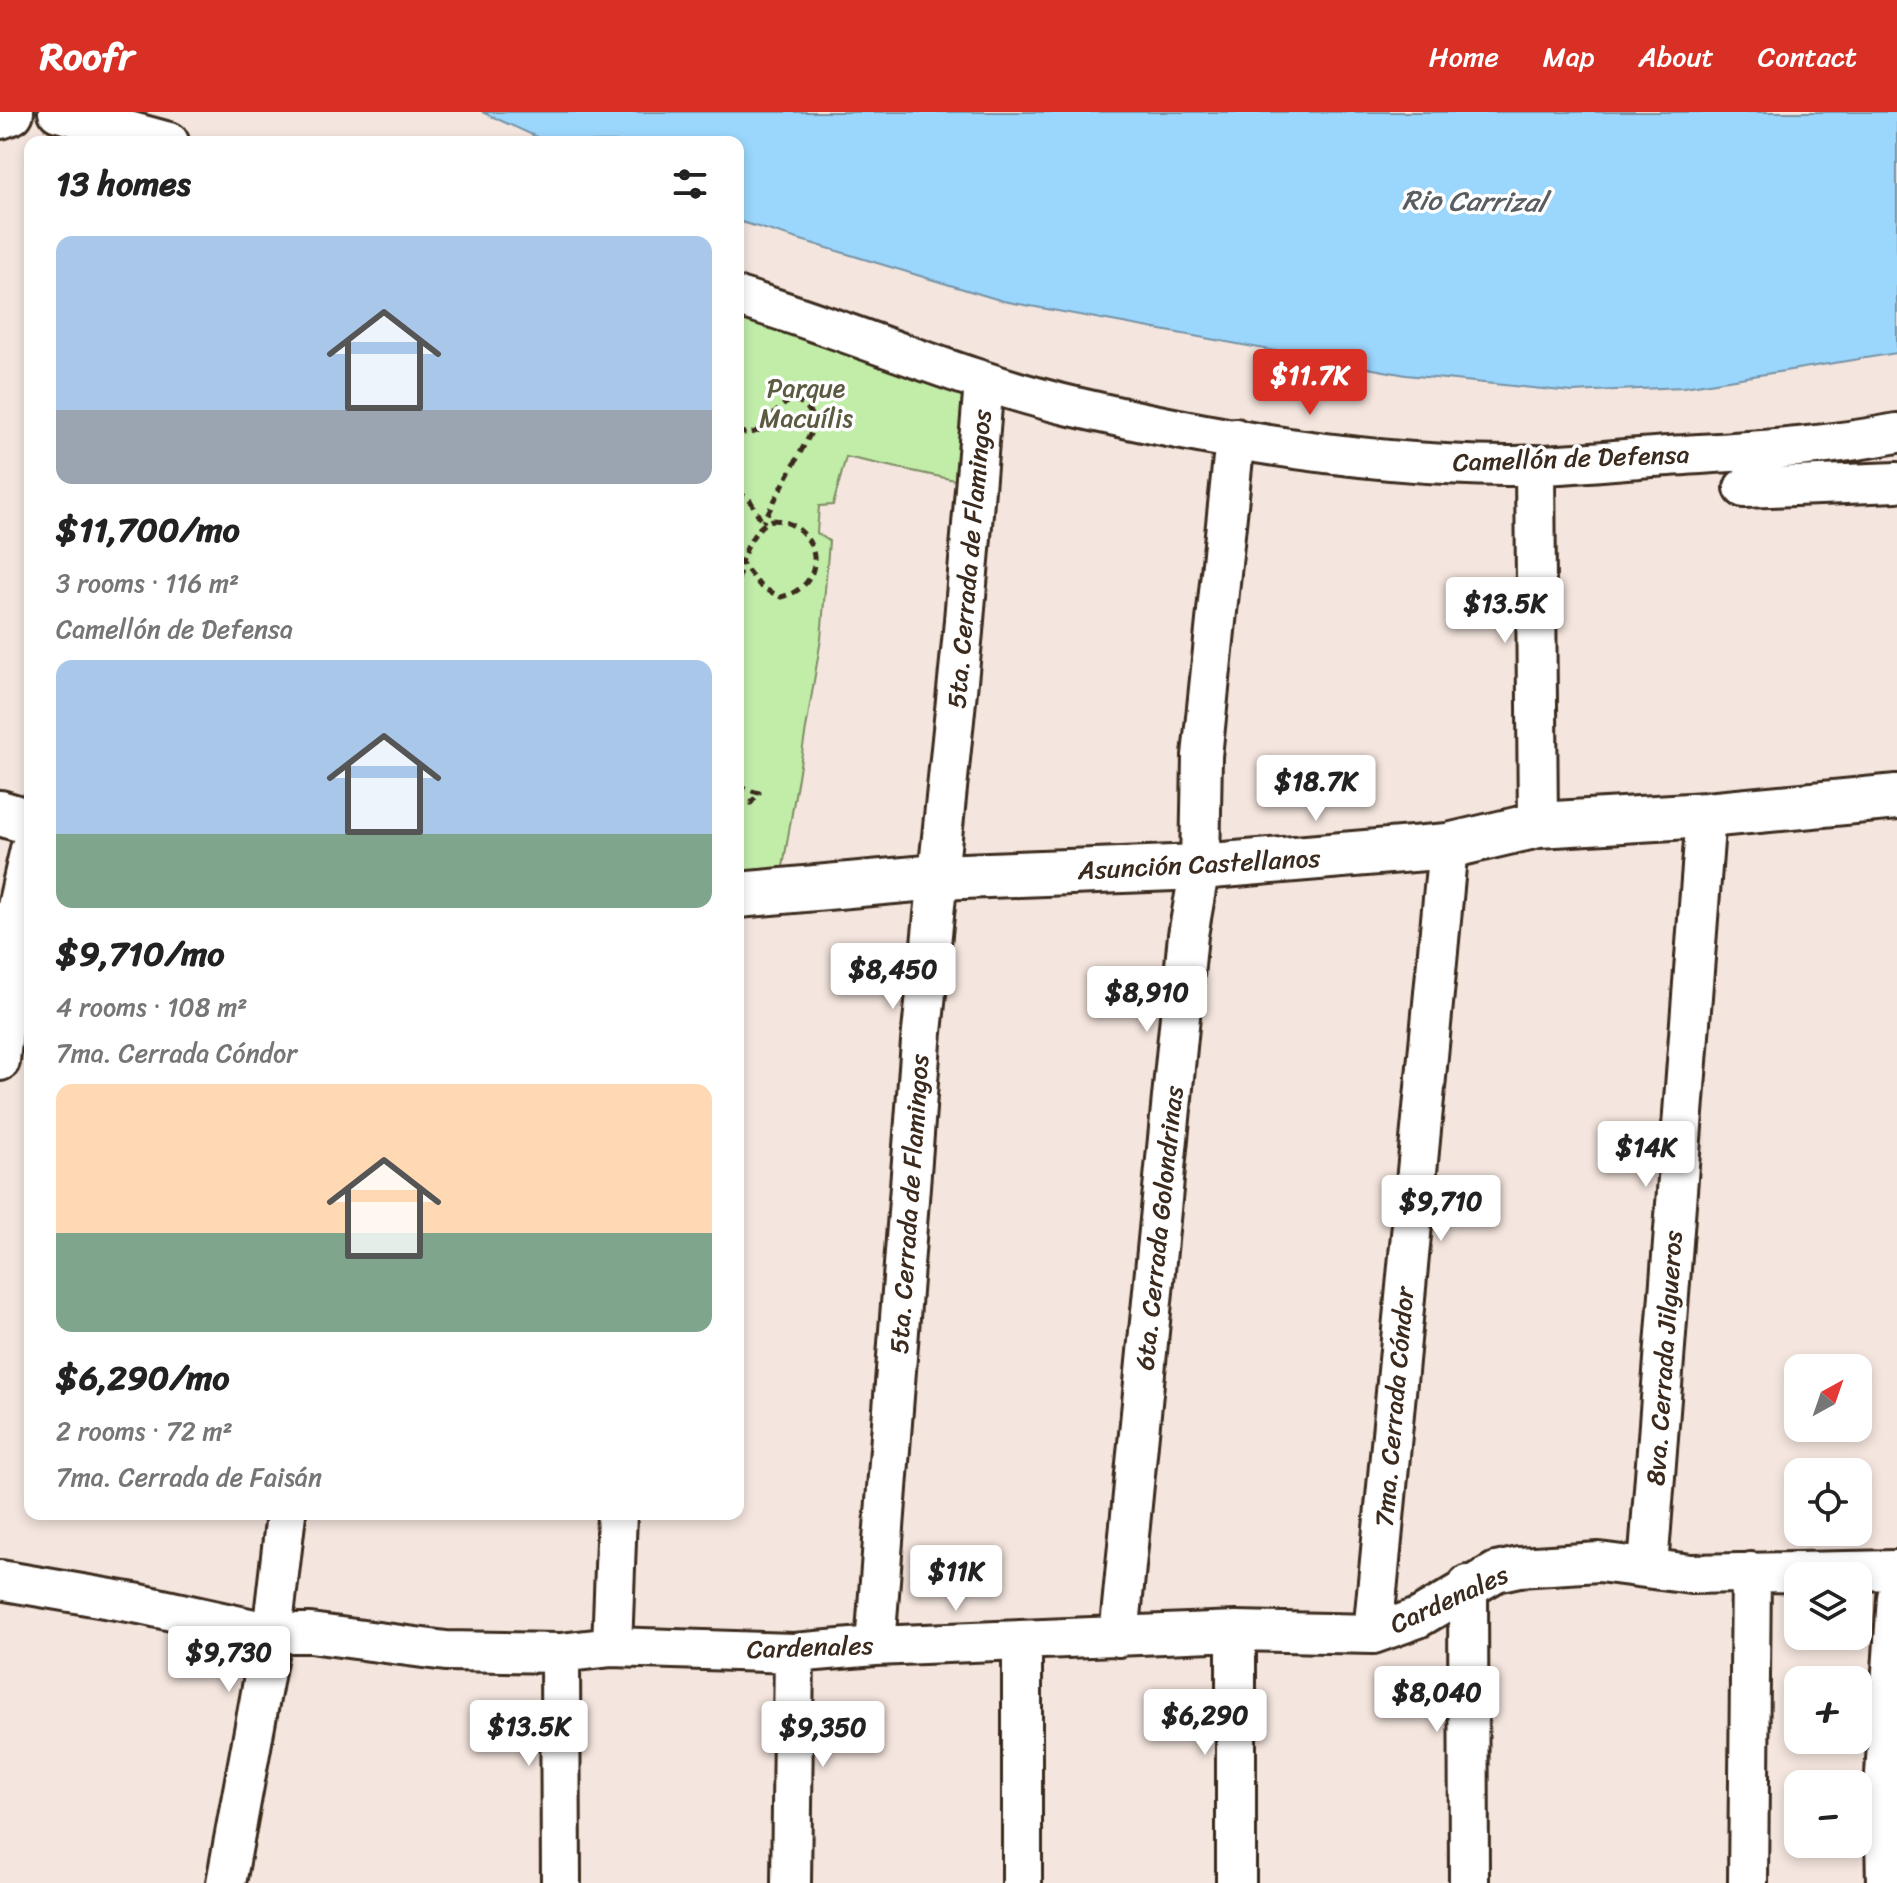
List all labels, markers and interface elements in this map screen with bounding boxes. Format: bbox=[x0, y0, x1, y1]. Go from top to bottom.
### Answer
text: Roofr bbox=[40, 23, 134, 90]
text: Home bbox=[1429, 32, 1499, 81]
text: Map bbox=[1543, 32, 1594, 81]
text: About bbox=[1638, 32, 1714, 81]
text: Contact bbox=[1758, 32, 1857, 81]
text: 13 homes bbox=[56, 154, 191, 214]
icon: filters bbox=[668, 162, 712, 206]
water label: Rio Carrizal bbox=[1402, 175, 1552, 227]
icon: home bbox=[312, 288, 456, 432]
pin: $11.7K bbox=[1245, 349, 1375, 417]
text: $11.7K bbox=[1271, 352, 1349, 398]
park label: Parque Macuílis bbox=[759, 365, 853, 441]
street label: 5ta. Cerrada de Flamingos bbox=[933, 406, 1005, 711]
street label: Camellón de Defensa bbox=[1452, 431, 1690, 485]
text: $11,700/mo bbox=[56, 500, 240, 560]
text: 3 rooms · 116 m² bbox=[56, 560, 239, 606]
pin: $13.5K bbox=[1440, 577, 1570, 645]
text: $13.5K bbox=[1464, 580, 1546, 626]
text: Camellón de Defensa bbox=[56, 606, 293, 652]
icon: home bbox=[312, 712, 456, 856]
pin: $18.7K bbox=[1251, 755, 1381, 823]
text: $18.7K bbox=[1275, 758, 1357, 804]
street label: Asunción Castellanos bbox=[1075, 835, 1323, 893]
text: $9,710/mo bbox=[56, 924, 225, 984]
pin: $8,450 bbox=[828, 943, 958, 1011]
text: $8,450 bbox=[849, 946, 937, 992]
pin: $8,910 bbox=[1082, 966, 1212, 1034]
text: $8,910 bbox=[1105, 969, 1189, 1015]
text: 4 rooms · 108 m² bbox=[56, 984, 247, 1030]
text: 7ma. Cerrada Cóndor bbox=[56, 1030, 297, 1076]
street label: 5ta. Cerrada de Flamingos bbox=[876, 1052, 942, 1355]
street label: 6ta. Cerrada Golondrinas bbox=[1121, 1082, 1197, 1372]
pin: $14K bbox=[1599, 1121, 1693, 1189]
text: $14K bbox=[1616, 1124, 1676, 1170]
icon: home bbox=[312, 1136, 456, 1280]
pin: $9,710 bbox=[1376, 1175, 1506, 1243]
text: $9,710 bbox=[1400, 1178, 1482, 1224]
street label: 8va. Cerrada Jilgueros bbox=[1632, 1229, 1696, 1487]
street label: 7ma. Cerrada Cóndor bbox=[1361, 1284, 1428, 1529]
text: $6,290/mo bbox=[56, 1348, 230, 1408]
north arrow bbox=[1784, 1354, 1872, 1442]
map controls bbox=[1784, 1354, 1872, 1858]
text: 2 rooms · 72 m² bbox=[56, 1408, 233, 1454]
text: 7ma. Cerrada de Faisán bbox=[56, 1454, 322, 1500]
button: locate bbox=[1784, 1458, 1872, 1546]
pin: $11K bbox=[909, 1545, 1003, 1613]
text: $11K bbox=[928, 1548, 984, 1594]
street label: Cardenales bbox=[1382, 1551, 1516, 1647]
button: layers bbox=[1784, 1562, 1872, 1650]
street label: Cardenales bbox=[746, 1622, 874, 1672]
pin: $9,730 bbox=[164, 1626, 294, 1694]
text: $9,730 bbox=[186, 1629, 272, 1675]
pin: $8,040 bbox=[1372, 1666, 1502, 1734]
button: + bbox=[1784, 1666, 1872, 1754]
text: $8,040 bbox=[1392, 1669, 1482, 1715]
pin: $6,290 bbox=[1140, 1689, 1270, 1757]
text: $6,290 bbox=[1162, 1692, 1248, 1738]
pin: $13.5K bbox=[464, 1700, 594, 1768]
pin: $9,350 bbox=[758, 1701, 888, 1769]
text: $13.5K bbox=[488, 1703, 570, 1749]
text: $9,350 bbox=[779, 1704, 867, 1750]
button: − bbox=[1784, 1770, 1872, 1858]

